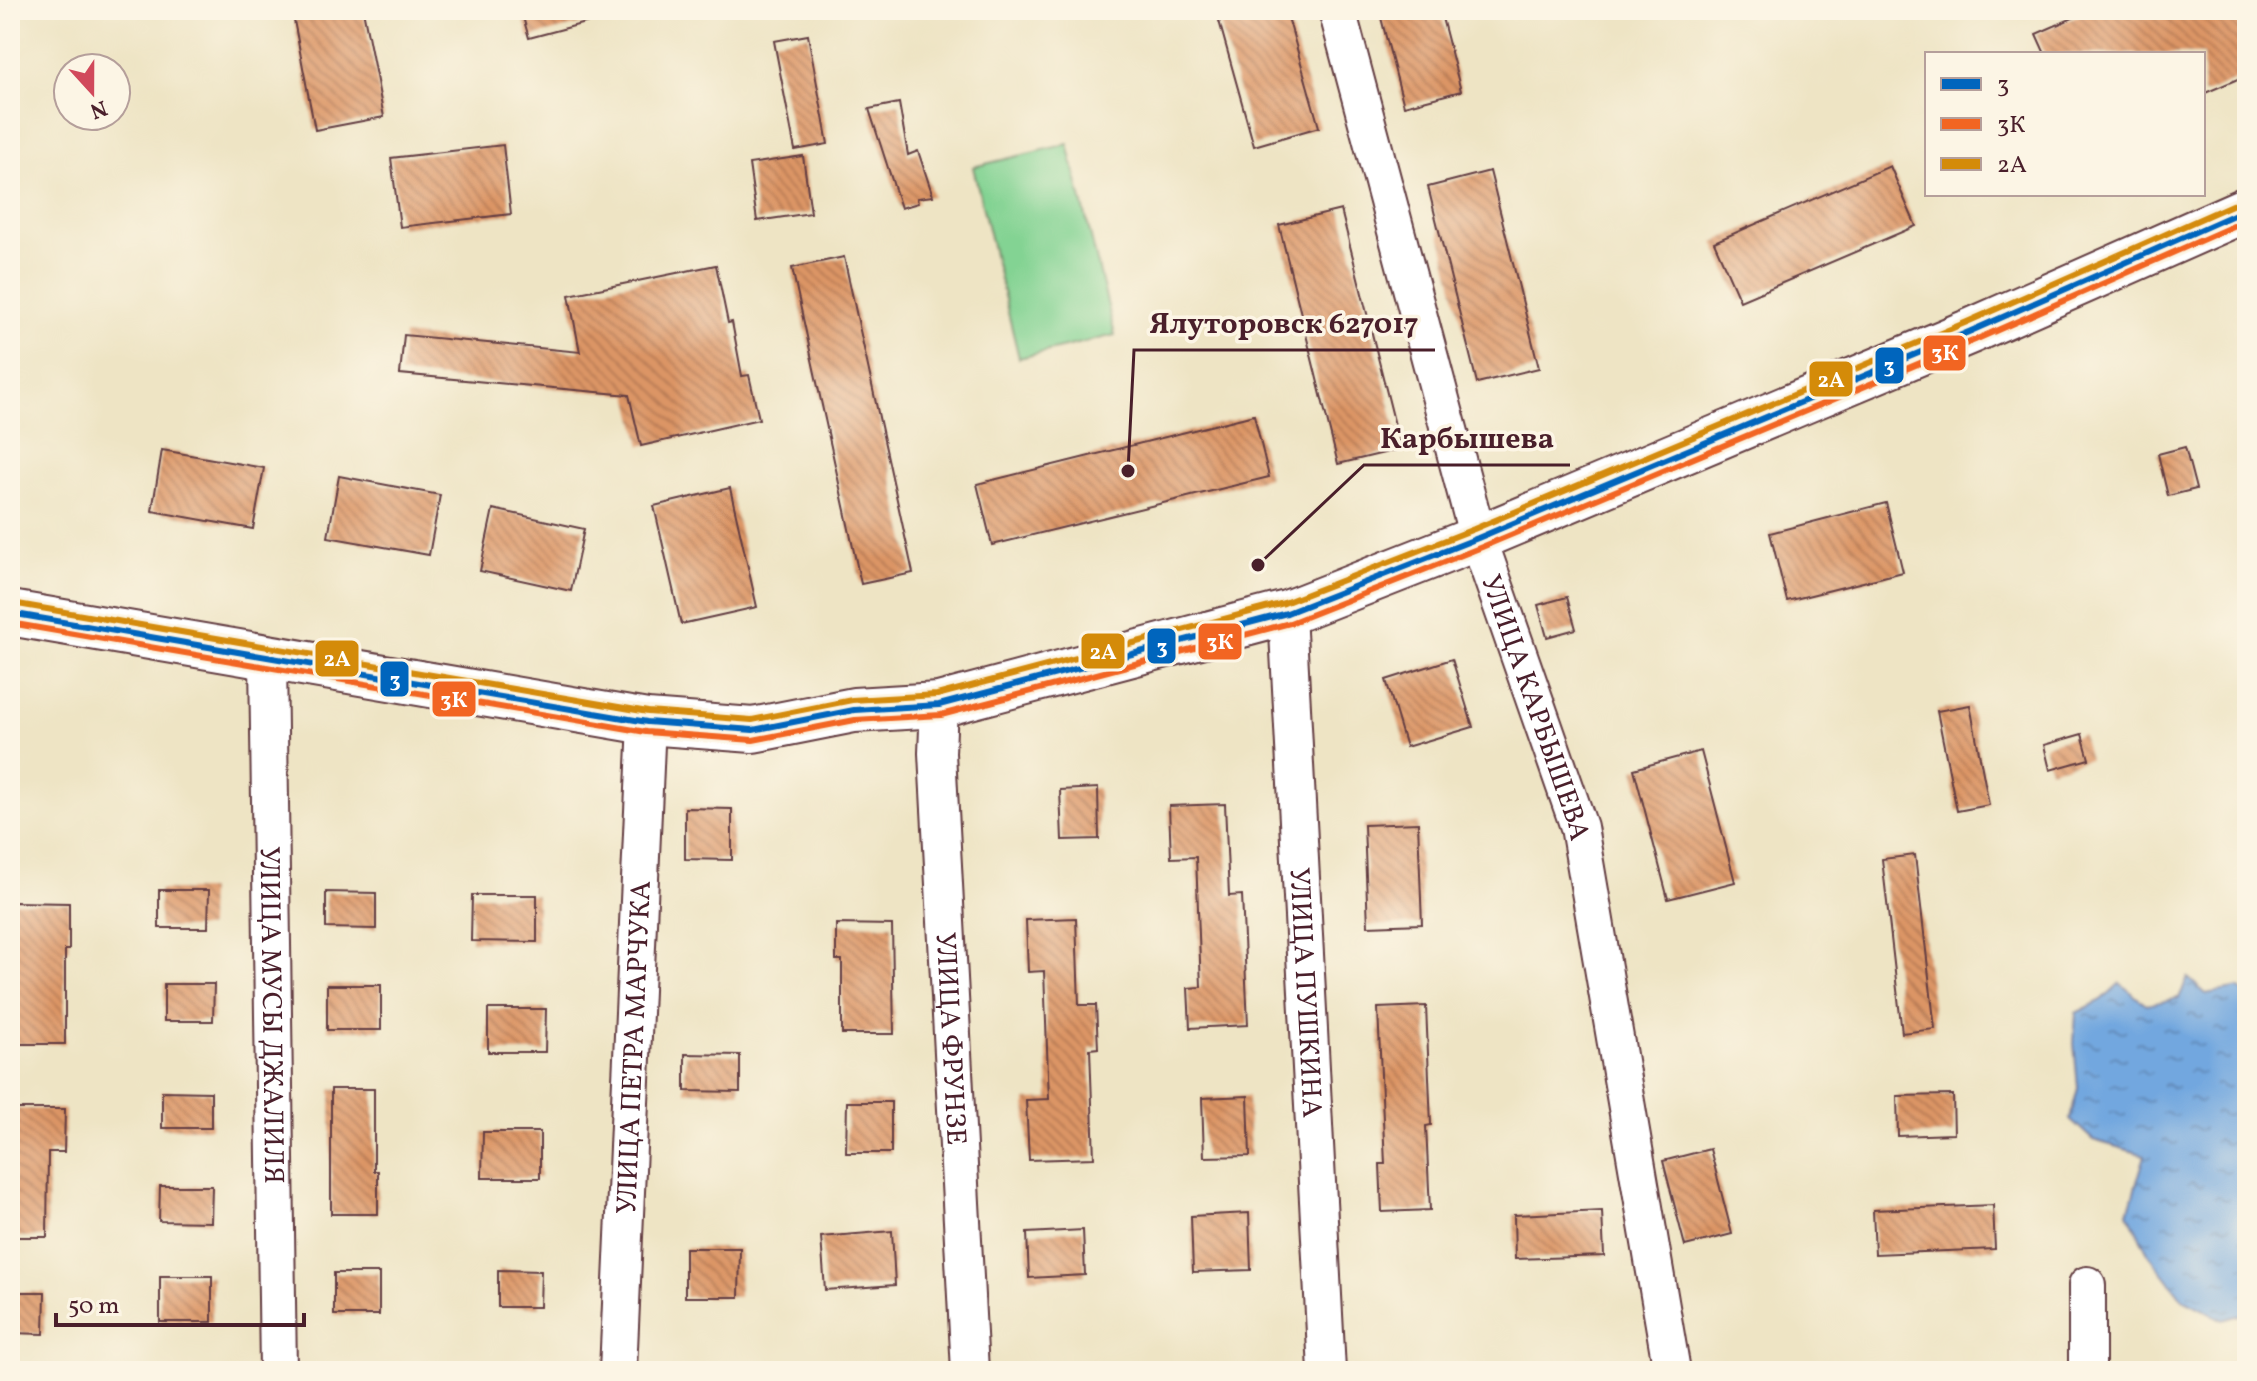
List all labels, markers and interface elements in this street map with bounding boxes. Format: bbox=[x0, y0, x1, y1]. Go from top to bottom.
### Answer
north arrow bbox=[52, 52, 132, 132]
legend bbox=[1925, 52, 2205, 196]
text: 3 bbox=[1997, 69, 2009, 103]
text: N bbox=[85, 91, 111, 126]
text: 3К bbox=[1997, 109, 2026, 143]
text: 2А bbox=[1997, 149, 2027, 183]
callout: Ялуторовск 627017 bbox=[1134, 296, 1435, 350]
text: Ялуторовск 627017 bbox=[1149, 304, 1419, 346]
line badge: 3К bbox=[1922, 334, 1967, 372]
text: 3К bbox=[1931, 339, 1959, 370]
line badge: 3 bbox=[1874, 346, 1905, 385]
text: 3 bbox=[1883, 352, 1895, 383]
line badge: 2А bbox=[1808, 360, 1854, 398]
text: 2А bbox=[1817, 366, 1845, 397]
callout: Карбышева bbox=[1364, 411, 1570, 465]
text: Карбышева bbox=[1380, 419, 1554, 461]
street label: УЛИЦА КАРБЫШЕВА bbox=[1470, 570, 1598, 844]
line badge: 3К bbox=[1197, 622, 1243, 661]
line badge: 3 bbox=[1146, 627, 1177, 665]
text: 3К bbox=[1206, 628, 1234, 659]
line badge: 2А bbox=[1080, 632, 1126, 670]
text: 3 bbox=[1156, 633, 1168, 664]
text: 2А bbox=[1089, 638, 1117, 669]
line badge: 2А bbox=[314, 639, 360, 678]
text: 2А bbox=[323, 645, 351, 676]
line badge: 3 bbox=[379, 660, 410, 698]
text: 3 bbox=[389, 666, 401, 697]
line badge: 3К bbox=[431, 680, 477, 718]
text: 3К bbox=[440, 686, 468, 717]
street label: УЛИЦА МУСЫ ДЖАЛИЛЯ bbox=[249, 846, 292, 1184]
street label: УЛИЦА ПУШКИНА bbox=[1278, 866, 1331, 1119]
street label: УЛИЦА ПЕТРА МАРЧУКА bbox=[608, 879, 662, 1215]
street label: УЛИЦА ФРУНЗЕ bbox=[925, 931, 975, 1146]
scale bar bbox=[56, 1277, 304, 1327]
text: 50 m bbox=[68, 1290, 120, 1324]

